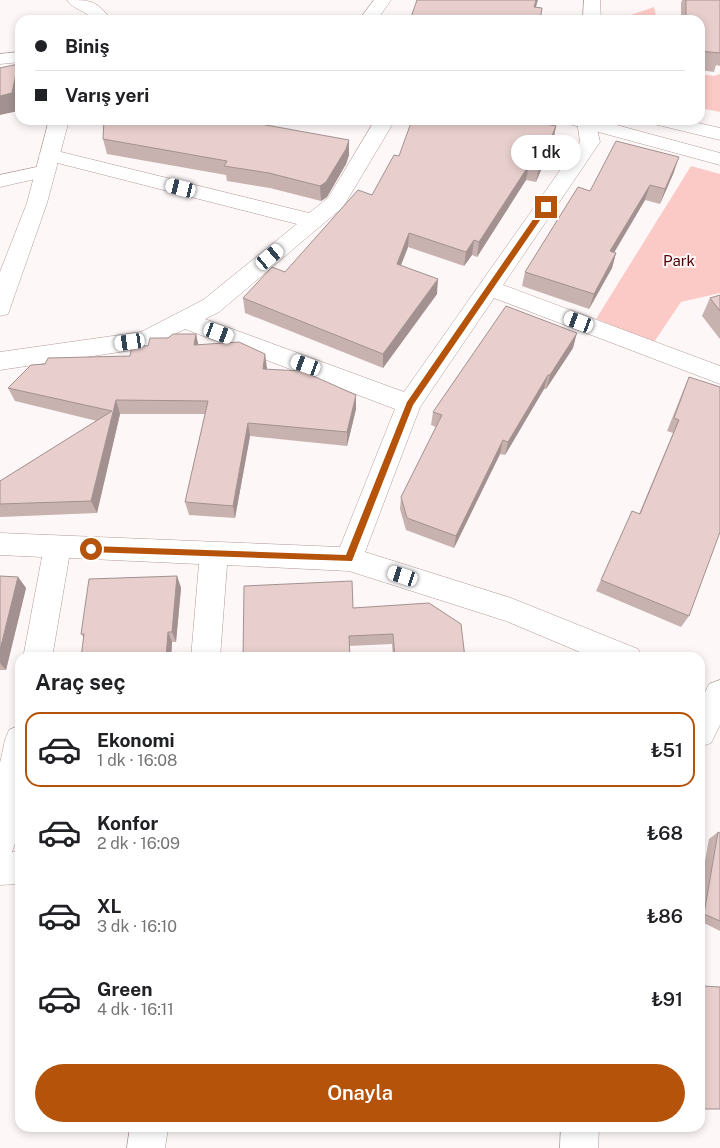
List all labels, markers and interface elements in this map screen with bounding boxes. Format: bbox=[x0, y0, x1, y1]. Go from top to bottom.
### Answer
text: Biniş bbox=[65, 35, 109, 57]
text: Varış yeri bbox=[65, 84, 149, 106]
callout: 1 dk bbox=[511, 134, 581, 170]
text: 1 dk bbox=[531, 143, 561, 162]
car bbox=[164, 177, 197, 199]
route end bbox=[535, 196, 557, 218]
car bbox=[253, 242, 286, 272]
park label: Park bbox=[663, 252, 695, 269]
car bbox=[562, 310, 595, 334]
car bbox=[202, 321, 235, 345]
car bbox=[114, 332, 145, 352]
car bbox=[289, 353, 322, 377]
route start bbox=[80, 538, 102, 560]
car bbox=[386, 564, 419, 588]
text: Araç seç bbox=[35, 669, 126, 695]
icon: car bbox=[37, 727, 82, 772]
text: Ekonomi bbox=[97, 729, 175, 751]
text: ₺51 bbox=[651, 739, 683, 761]
text: 1 dk · 16:08 bbox=[97, 751, 177, 770]
icon: car bbox=[37, 810, 82, 855]
text: Konfor bbox=[97, 812, 158, 834]
text: ₺68 bbox=[647, 822, 683, 844]
text: 2 dk · 16:09 bbox=[97, 834, 180, 853]
icon: car bbox=[37, 893, 82, 938]
text: XL bbox=[97, 895, 122, 917]
text: ₺86 bbox=[647, 905, 683, 927]
text: 3 dk · 16:10 bbox=[97, 917, 177, 936]
icon: car bbox=[37, 976, 82, 1021]
text: Green bbox=[97, 978, 152, 1000]
text: ₺91 bbox=[651, 988, 683, 1010]
text: 4 dk · 16:11 bbox=[97, 1000, 174, 1019]
button: Onayla bbox=[35, 1064, 685, 1122]

